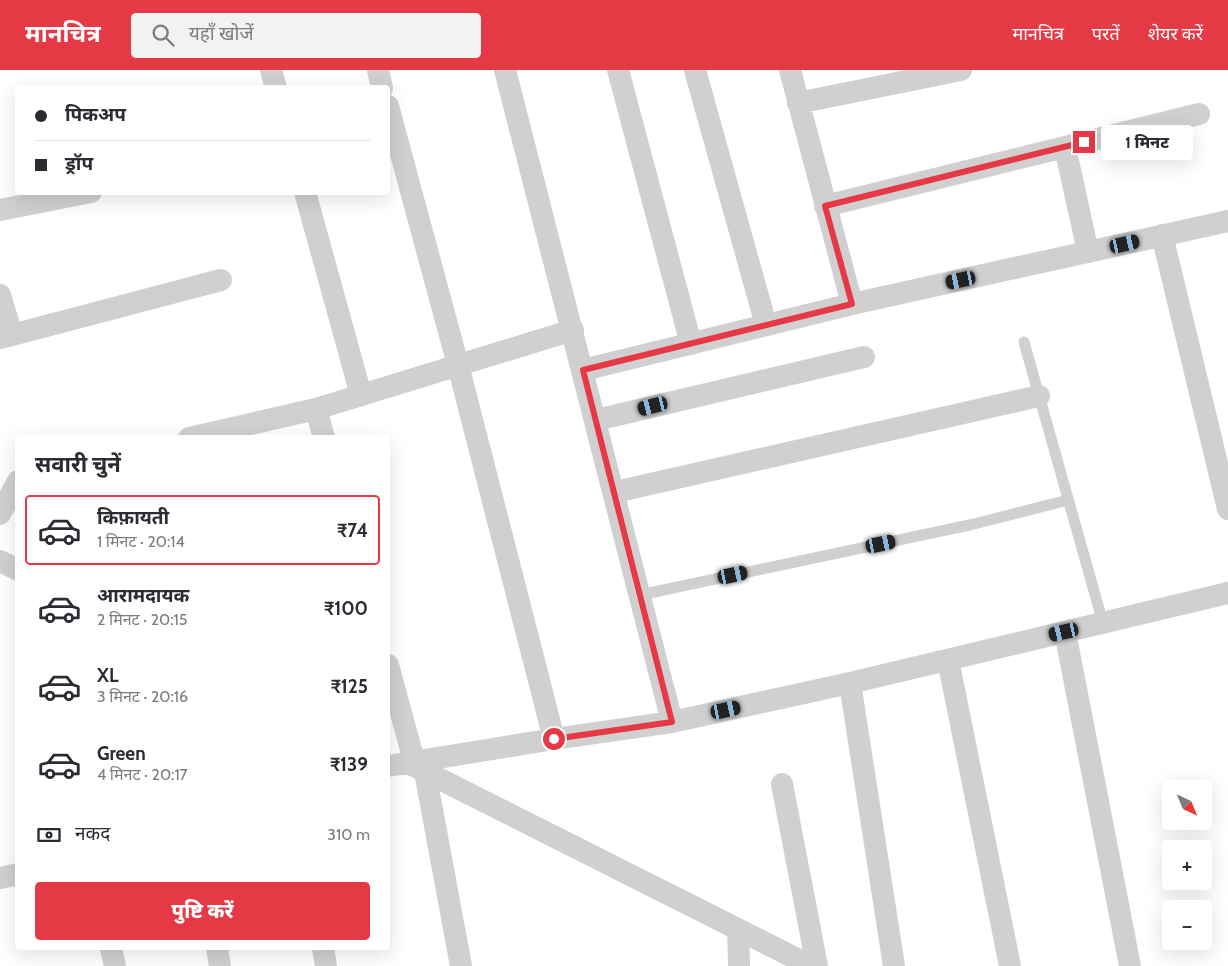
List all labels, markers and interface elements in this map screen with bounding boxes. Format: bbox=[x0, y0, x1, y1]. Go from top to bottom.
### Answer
search box bbox=[131, 13, 481, 58]
text: मानचित्र bbox=[25, 19, 101, 48]
icon: search bbox=[149, 21, 177, 49]
text: यहाँ खोजें bbox=[189, 22, 254, 45]
text: मानचित्र bbox=[1012, 23, 1064, 45]
text: परतें bbox=[1092, 23, 1120, 45]
text: शेयर करें bbox=[1148, 23, 1203, 45]
text: पिकअप bbox=[65, 103, 126, 126]
callout: 1 मिनट bbox=[1102, 124, 1194, 160]
route end bbox=[1073, 131, 1095, 153]
text: 1 मिनट bbox=[1125, 133, 1169, 152]
text: ड्रॉप bbox=[65, 152, 93, 175]
car bbox=[1108, 233, 1141, 255]
car bbox=[944, 270, 977, 290]
car bbox=[636, 395, 669, 417]
text: सवारी चुनें bbox=[35, 451, 121, 478]
text: किफ़ायती bbox=[97, 506, 169, 529]
icon: car bbox=[37, 508, 82, 553]
text: ₹74 bbox=[337, 519, 368, 542]
text: 1 मिनट · 20:14 bbox=[97, 532, 185, 551]
car bbox=[864, 534, 897, 554]
car bbox=[716, 565, 749, 585]
text: आरामदायक bbox=[97, 584, 189, 607]
icon: car bbox=[37, 586, 82, 631]
text: ₹100 bbox=[324, 597, 368, 620]
text: 2 मिनट · 20:15 bbox=[97, 610, 187, 629]
car bbox=[1047, 621, 1080, 643]
icon: car bbox=[37, 664, 82, 709]
text: XL bbox=[97, 664, 118, 687]
text: ₹125 bbox=[330, 675, 368, 698]
text: 3 मिनट · 20:16 bbox=[97, 687, 188, 706]
car bbox=[709, 700, 742, 720]
route start bbox=[543, 728, 565, 750]
icon: car bbox=[37, 742, 82, 787]
text: Green bbox=[97, 742, 146, 765]
text: ₹139 bbox=[330, 753, 368, 776]
text: 4 मिनट · 20:17 bbox=[97, 765, 188, 784]
north arrow bbox=[1162, 780, 1212, 830]
map controls bbox=[1162, 780, 1212, 950]
icon: cash bbox=[35, 821, 63, 849]
text: नकद bbox=[75, 822, 110, 845]
text: 310 m bbox=[327, 825, 370, 844]
button: + bbox=[1162, 840, 1212, 890]
button: पुष्टि करें bbox=[35, 882, 370, 940]
button: − bbox=[1162, 900, 1212, 950]

